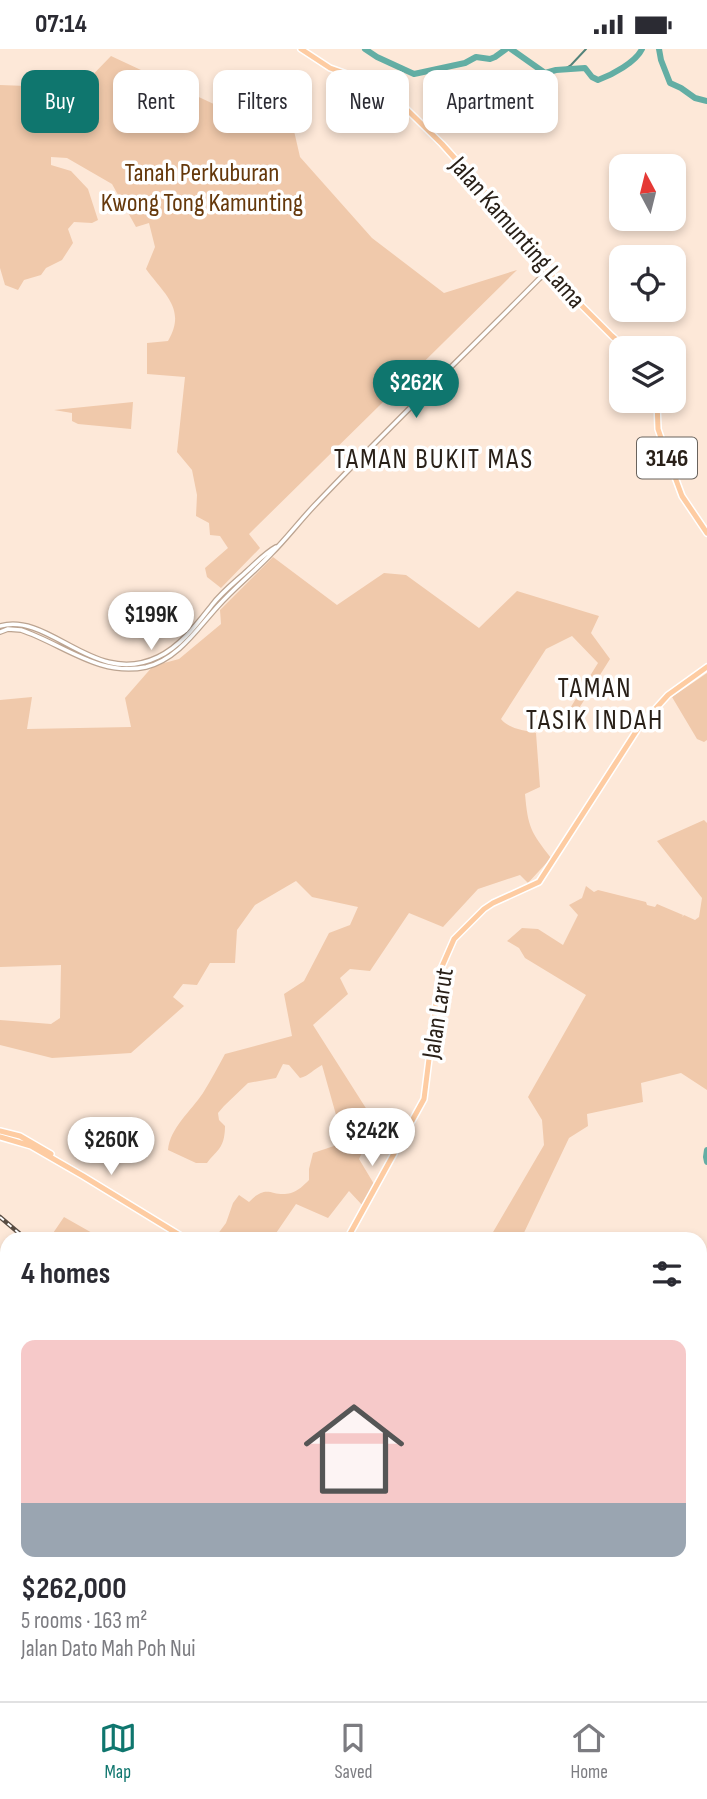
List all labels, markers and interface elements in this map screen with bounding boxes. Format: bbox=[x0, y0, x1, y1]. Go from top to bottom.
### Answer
text: 07:14 bbox=[35, 9, 87, 40]
chip: Buy bbox=[21, 70, 99, 133]
chip: Rent bbox=[113, 70, 199, 133]
chip: Filters bbox=[213, 70, 312, 133]
chip: New bbox=[326, 70, 409, 133]
chip: Apartment bbox=[423, 70, 558, 133]
street label: Jalan Kamunting Lama bbox=[442, 150, 591, 315]
north arrow bbox=[609, 154, 686, 231]
map controls bbox=[609, 154, 686, 413]
park label: Tanah Perkuburan Kwong Tong Kamunting bbox=[101, 158, 303, 219]
button: locate bbox=[609, 245, 686, 322]
button: layers bbox=[609, 336, 686, 413]
pin: $262K bbox=[367, 361, 465, 420]
text: $262K bbox=[389, 369, 443, 397]
road number: 3146 bbox=[637, 437, 697, 479]
district label: TAMAN BUKIT MAS bbox=[334, 443, 534, 476]
pin: $199K bbox=[102, 593, 200, 652]
text: $199K bbox=[124, 601, 178, 629]
district label: TAMAN TASIK INDAH bbox=[526, 672, 664, 737]
street label: Jalan Larut bbox=[416, 966, 461, 1062]
pin: $242K bbox=[323, 1109, 421, 1168]
pin: $260K bbox=[62, 1117, 160, 1177]
text: $242K bbox=[345, 1117, 399, 1145]
text: $260K bbox=[84, 1126, 138, 1154]
icon: filters bbox=[648, 1255, 686, 1293]
text: 4 homes bbox=[21, 1256, 110, 1292]
icon: home bbox=[291, 1386, 417, 1512]
text: $262,000 bbox=[21, 1571, 126, 1607]
text: 5 rooms · 163 m² bbox=[21, 1607, 147, 1635]
text: Jalan Dato Mah Poh Nui bbox=[21, 1635, 196, 1663]
tab: Map bbox=[99, 1719, 137, 1784]
tab: Saved bbox=[334, 1719, 373, 1784]
tab: Home bbox=[570, 1719, 608, 1784]

